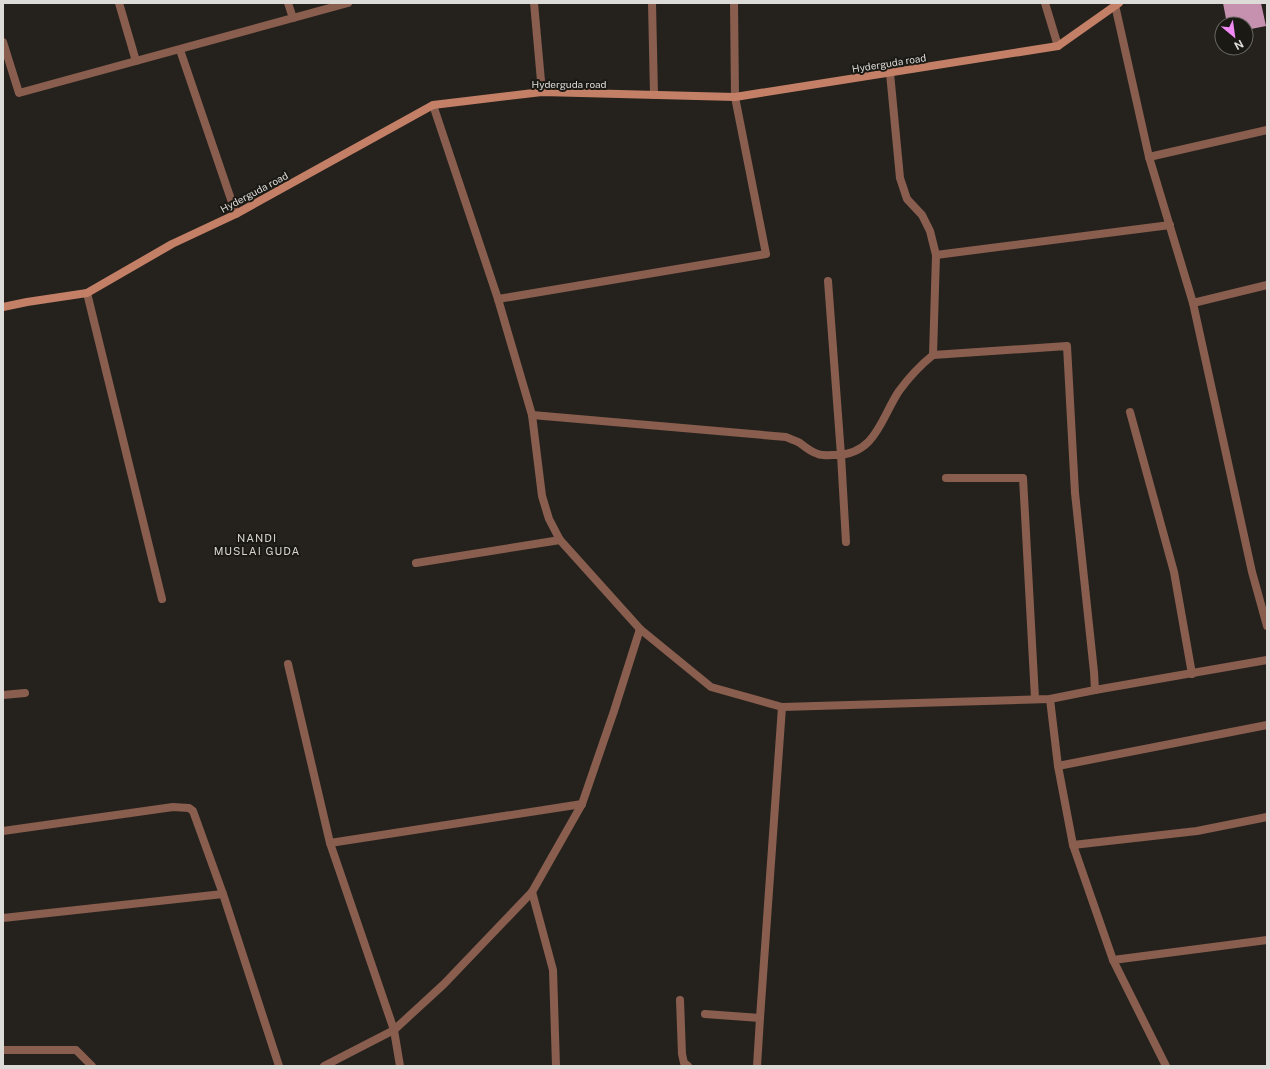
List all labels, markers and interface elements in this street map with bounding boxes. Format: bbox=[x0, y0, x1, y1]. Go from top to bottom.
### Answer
north arrow bbox=[1214, 16, 1254, 56]
text: N bbox=[1232, 37, 1246, 52]
street label: Hyderguda road bbox=[851, 51, 927, 75]
street label: Hyderguda road bbox=[531, 78, 607, 90]
street label: Hyderguda road bbox=[218, 169, 290, 215]
district label: NANDI MUSLAI GUDA bbox=[214, 532, 300, 557]

